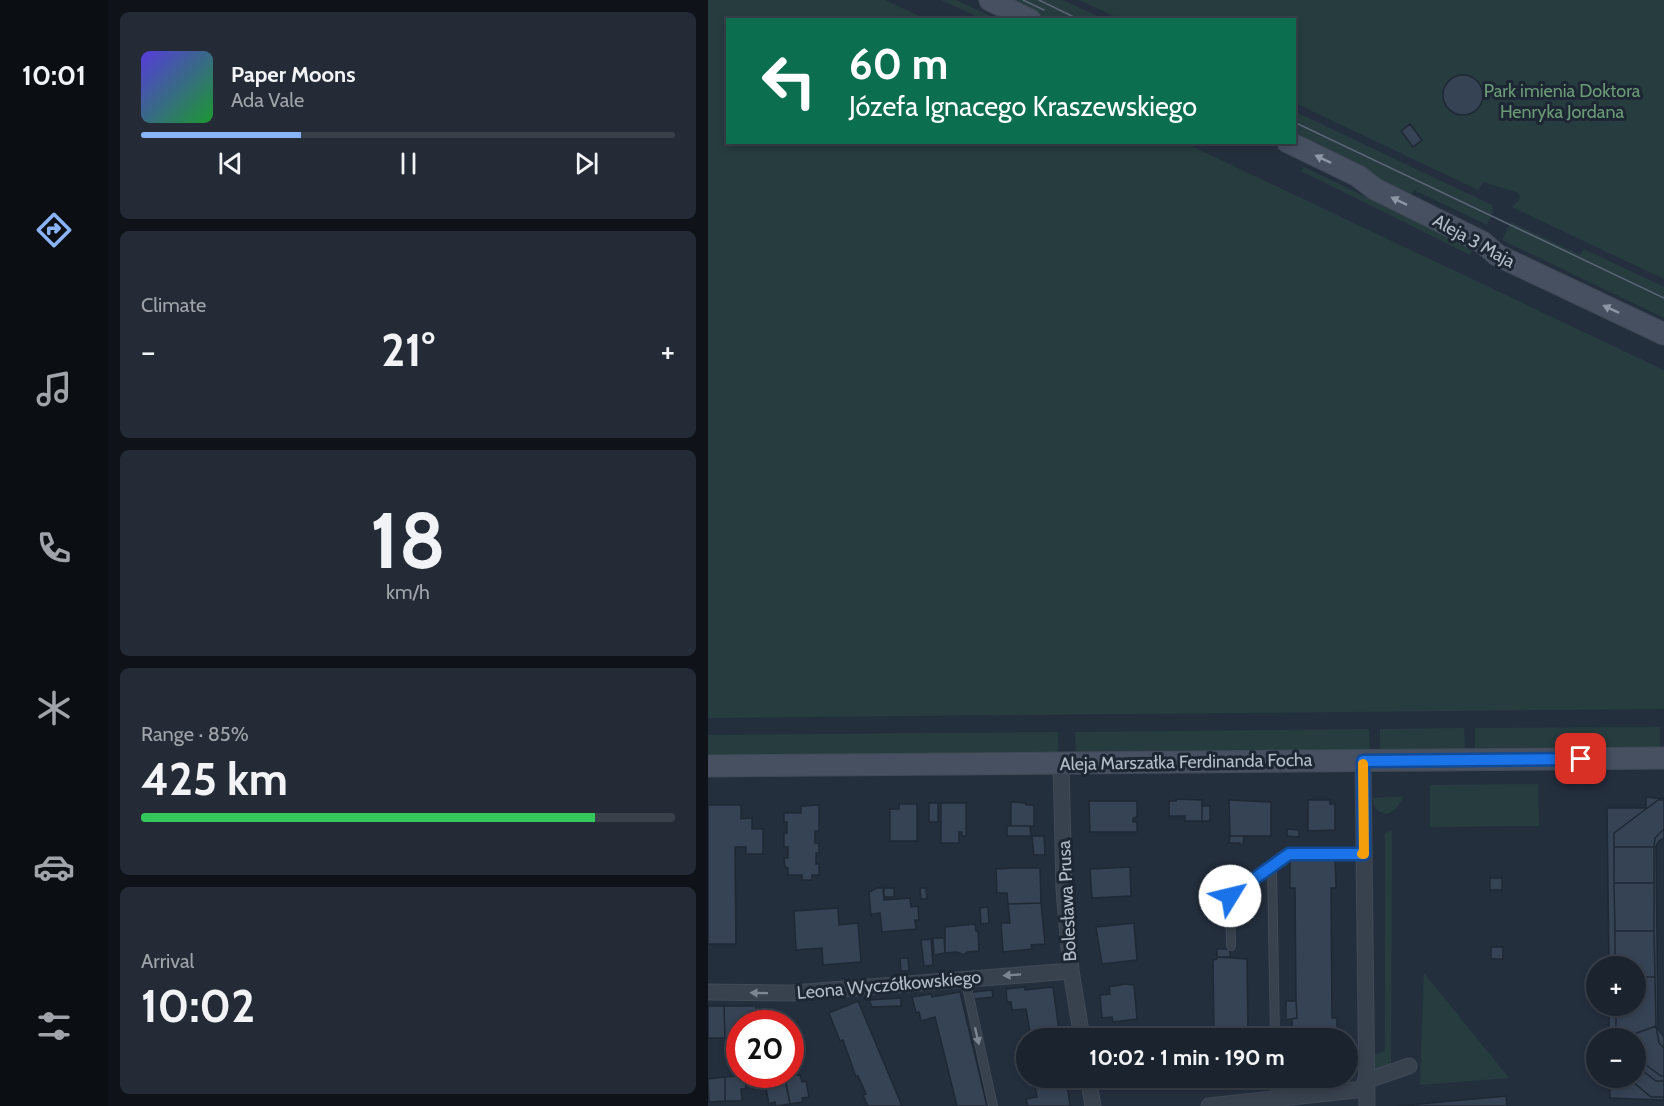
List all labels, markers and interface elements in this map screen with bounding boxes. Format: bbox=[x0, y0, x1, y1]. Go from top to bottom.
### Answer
text: 60 m bbox=[849, 38, 948, 90]
icon: left bbox=[750, 42, 828, 120]
text: 10:01 bbox=[22, 59, 86, 92]
text: Paper Moons bbox=[231, 61, 355, 88]
park label: Park imienia Doktora Henryka Jordana bbox=[1484, 80, 1641, 123]
text: Ada Vale bbox=[231, 88, 304, 112]
text: Józefa Ignacego Kraszewskiego bbox=[849, 90, 1197, 123]
icon: previous bbox=[214, 147, 247, 180]
icon: pause bbox=[392, 147, 425, 180]
icon: next bbox=[570, 147, 603, 180]
one-way arrow bbox=[1314, 155, 1331, 164]
one-way arrow bbox=[1391, 196, 1408, 206]
icon: directions bbox=[33, 209, 75, 251]
street label: Aleja 3 Maja bbox=[1429, 210, 1519, 273]
text: Climate bbox=[141, 293, 206, 317]
one-way arrow bbox=[1603, 305, 1620, 314]
text: 21° bbox=[381, 323, 435, 377]
text: − bbox=[141, 331, 156, 371]
text: + bbox=[660, 331, 675, 371]
icon: music bbox=[33, 368, 75, 410]
text: 18 bbox=[370, 493, 446, 588]
icon: phone bbox=[33, 527, 75, 569]
text: km/h bbox=[386, 580, 430, 604]
icon: climate bbox=[33, 687, 75, 729]
text: Range · 85% bbox=[141, 722, 249, 746]
pin bbox=[1555, 733, 1606, 784]
icon: arrive bbox=[1564, 742, 1597, 775]
street label: Aleja Marszałka Ferdinanda Focha bbox=[1059, 749, 1313, 775]
text: 425 km bbox=[141, 752, 288, 806]
street label: Bolesława Prusa bbox=[1053, 840, 1081, 962]
icon: car bbox=[33, 846, 75, 888]
position arrow bbox=[1198, 864, 1262, 928]
text: Arrival bbox=[141, 949, 194, 973]
map controls bbox=[1586, 956, 1646, 1088]
button: + bbox=[1586, 956, 1646, 1016]
street label: Leona Wyczółkowskiego bbox=[796, 966, 982, 1004]
one-way arrow bbox=[1003, 970, 1022, 980]
text: 10:02 bbox=[141, 979, 255, 1033]
one-way arrow bbox=[749, 988, 768, 998]
icon: filters bbox=[33, 1005, 75, 1047]
speed limit sign: 20 bbox=[726, 1010, 804, 1088]
one-way arrow bbox=[973, 1026, 982, 1045]
button: − bbox=[1586, 1028, 1646, 1088]
text: 10:02 · 1 min · 190 m bbox=[1089, 1044, 1285, 1071]

